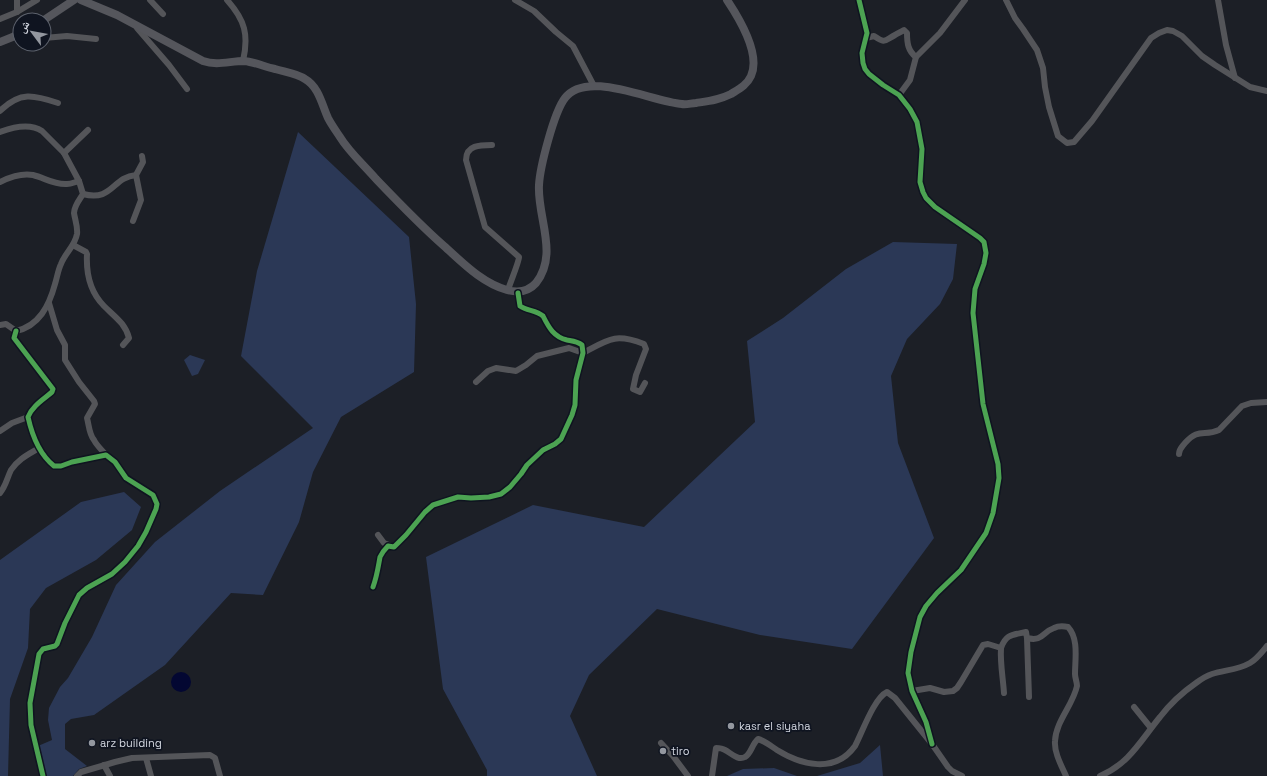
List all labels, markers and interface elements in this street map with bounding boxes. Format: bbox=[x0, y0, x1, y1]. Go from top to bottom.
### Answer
north arrow bbox=[12, 12, 52, 52]
text: ش bbox=[14, 18, 34, 36]
place label: kasr el siyaha bbox=[739, 719, 811, 733]
marker: kasr el siyaha bbox=[726, 721, 736, 731]
place label: arz building bbox=[100, 736, 162, 750]
marker: arz building bbox=[87, 738, 97, 748]
place label: tiro bbox=[671, 744, 690, 758]
marker: tiro bbox=[658, 746, 668, 756]

